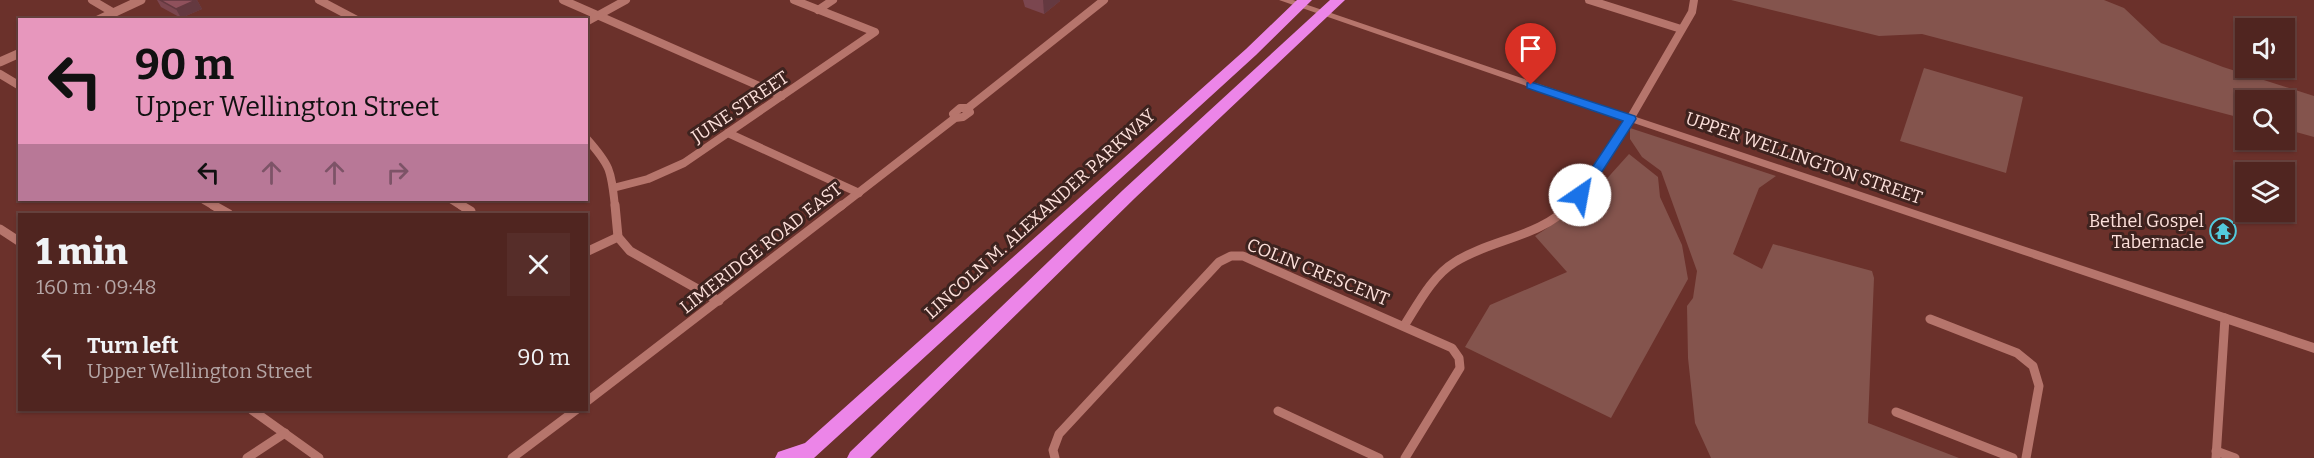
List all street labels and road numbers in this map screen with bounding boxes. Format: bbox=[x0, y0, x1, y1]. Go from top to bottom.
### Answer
street label: JUNE STREET bbox=[686, 66, 793, 148]
street label: LINCOLN M. ALEXANDER PARKWAY bbox=[920, 104, 1160, 324]
street label: UPPER WELLINGTON STREET bbox=[1683, 107, 1926, 209]
street label: LIMERIDGE ROAD EAST bbox=[676, 178, 847, 318]
street label: COLIN CRESCENT bbox=[1244, 233, 1393, 311]

